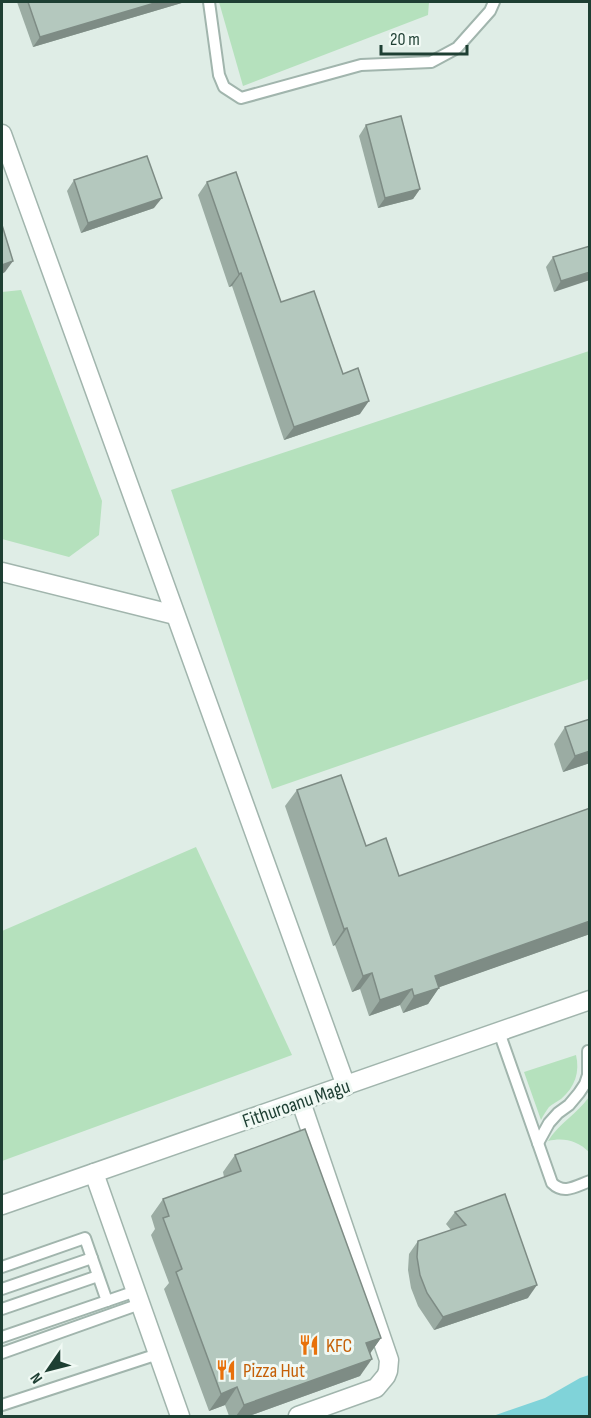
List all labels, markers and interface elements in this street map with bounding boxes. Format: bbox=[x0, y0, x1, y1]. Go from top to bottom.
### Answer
scale bar bbox=[381, 18, 466, 56]
text: 20 m bbox=[390, 29, 420, 50]
street label: Fithuroanu Magu bbox=[239, 1074, 353, 1134]
restaurant icon: KFC bbox=[297, 1333, 321, 1357]
place label: KFC bbox=[326, 1334, 352, 1358]
north arrow bbox=[18, 1340, 78, 1400]
restaurant icon: Pizza Hut bbox=[214, 1358, 238, 1382]
place label: Pizza Hut bbox=[243, 1359, 305, 1383]
text: N bbox=[27, 1369, 47, 1387]

